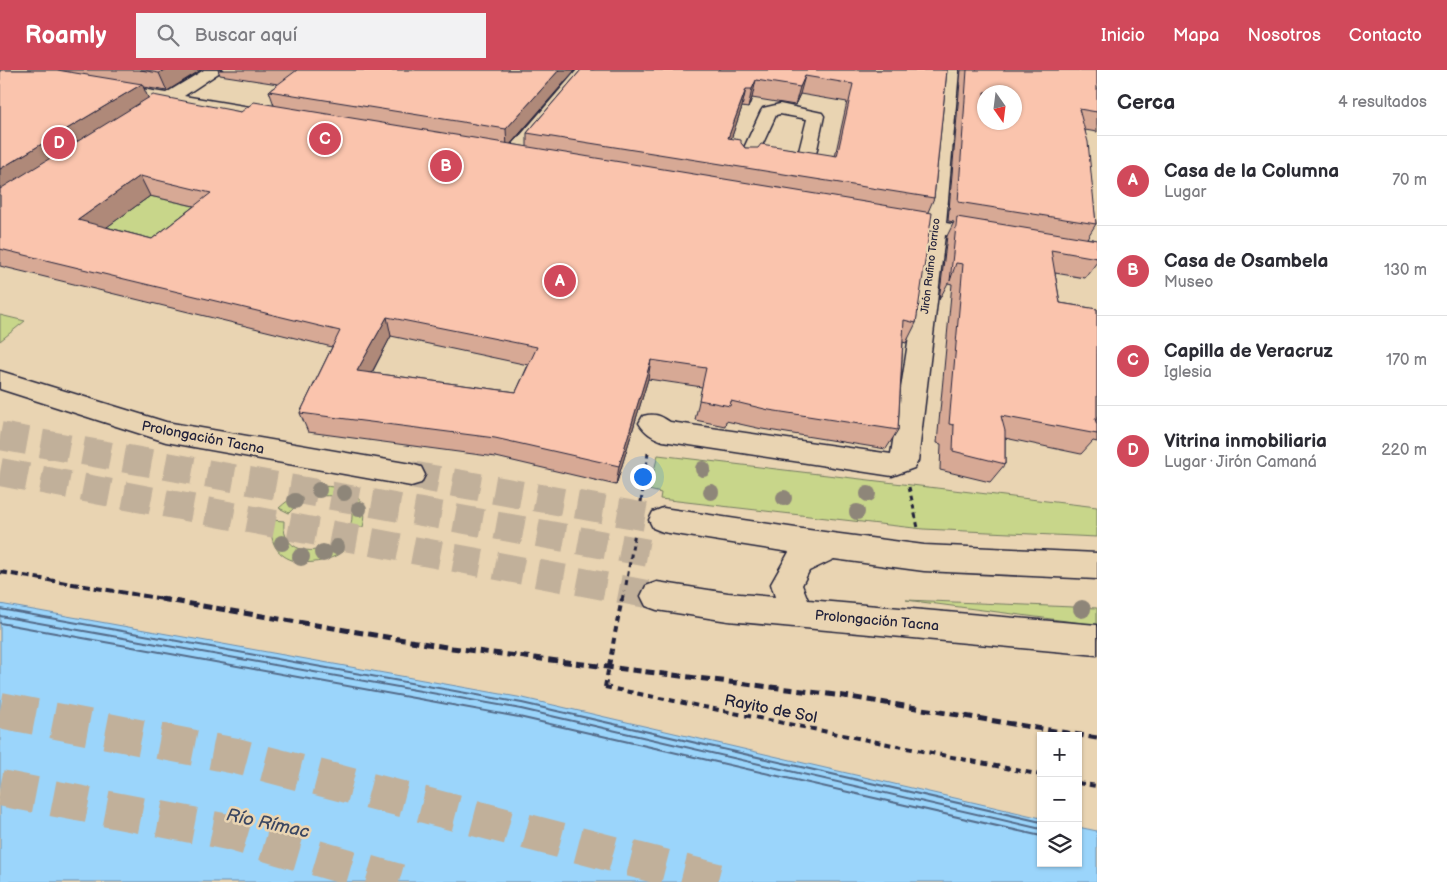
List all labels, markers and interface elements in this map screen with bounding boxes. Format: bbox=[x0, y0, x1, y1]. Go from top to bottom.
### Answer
search box bbox=[136, 13, 486, 58]
text: Roamly bbox=[25, 21, 106, 50]
icon: search bbox=[154, 21, 182, 49]
text: Buscar aquí bbox=[194, 24, 297, 47]
text: Inicio bbox=[1101, 25, 1145, 46]
text: Mapa bbox=[1173, 25, 1219, 46]
text: Nosotros bbox=[1247, 25, 1321, 46]
text: Contacto bbox=[1349, 25, 1422, 46]
north arrow bbox=[977, 85, 1022, 130]
text: Cerca bbox=[1117, 90, 1175, 115]
text: 4 resultados bbox=[1338, 93, 1427, 112]
pin: C bbox=[309, 120, 341, 158]
pin: D bbox=[43, 124, 75, 162]
pin: B bbox=[430, 147, 462, 185]
text: Casa de la Columna bbox=[1164, 160, 1339, 183]
text: A bbox=[1128, 171, 1138, 190]
text: 70 m bbox=[1392, 171, 1427, 190]
text: Lugar bbox=[1164, 183, 1206, 202]
street label: Jirón Rufino Torrico bbox=[918, 217, 943, 315]
text: Casa de Osambela bbox=[1164, 250, 1328, 273]
text: B bbox=[1127, 261, 1139, 280]
text: 130 m bbox=[1384, 261, 1427, 280]
pin: A bbox=[544, 262, 576, 300]
text: Museo bbox=[1164, 273, 1213, 292]
text: Capilla de Veracruz bbox=[1164, 340, 1333, 363]
text: C bbox=[1127, 351, 1139, 370]
text: 170 m bbox=[1386, 351, 1427, 370]
text: Iglesia bbox=[1164, 363, 1212, 382]
street label: Prolongación Tacna bbox=[140, 417, 266, 458]
text: Vitrina inmobiliaria bbox=[1164, 430, 1327, 453]
text: D bbox=[1127, 441, 1139, 460]
text: 220 m bbox=[1381, 441, 1427, 460]
text: Lugar · Jirón Camaná bbox=[1164, 453, 1317, 472]
your location bbox=[630, 464, 656, 490]
street label: Prolongación Tacna bbox=[814, 607, 940, 634]
street label: Rayito de Sol bbox=[723, 691, 819, 728]
map controls bbox=[1037, 732, 1082, 867]
button: + bbox=[1037, 732, 1082, 777]
button: − bbox=[1037, 777, 1082, 822]
water label: Río Rímac bbox=[225, 804, 312, 843]
button: layers bbox=[1037, 822, 1082, 867]

